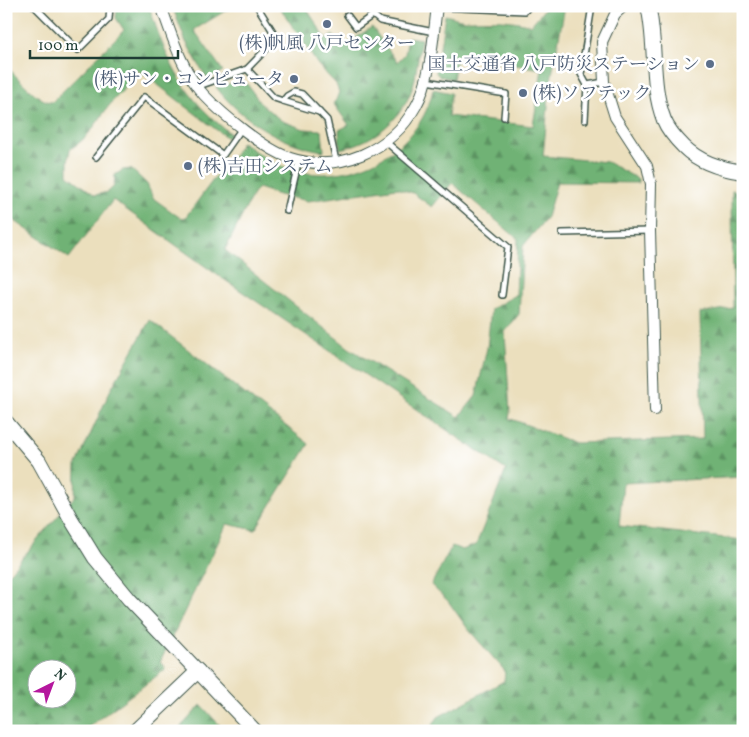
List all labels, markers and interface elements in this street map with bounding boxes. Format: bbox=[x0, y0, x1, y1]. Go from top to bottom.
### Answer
marker: (株)帆風 八戸センター bbox=[321, 18, 333, 30]
scale bar bbox=[30, 28, 178, 60]
place label: (株)帆風 八戸センター bbox=[239, 32, 415, 57]
text: 100 m bbox=[38, 36, 78, 57]
place label: 国土交通省 八戸防災ステーション bbox=[427, 53, 700, 78]
marker: 国土交通省 八戸防災ステーション bbox=[704, 58, 716, 70]
place label: (株)サン・コンピュータ bbox=[94, 68, 284, 93]
marker: (株)サン・コンピュータ bbox=[288, 73, 300, 85]
place label: (株)ソフテック bbox=[533, 82, 651, 107]
marker: (株)ソフテック bbox=[517, 87, 529, 99]
place label: (株)吉田システム bbox=[198, 155, 333, 180]
marker: (株)吉田システム bbox=[182, 160, 194, 172]
north arrow bbox=[28, 660, 78, 710]
text: N bbox=[50, 665, 70, 686]

